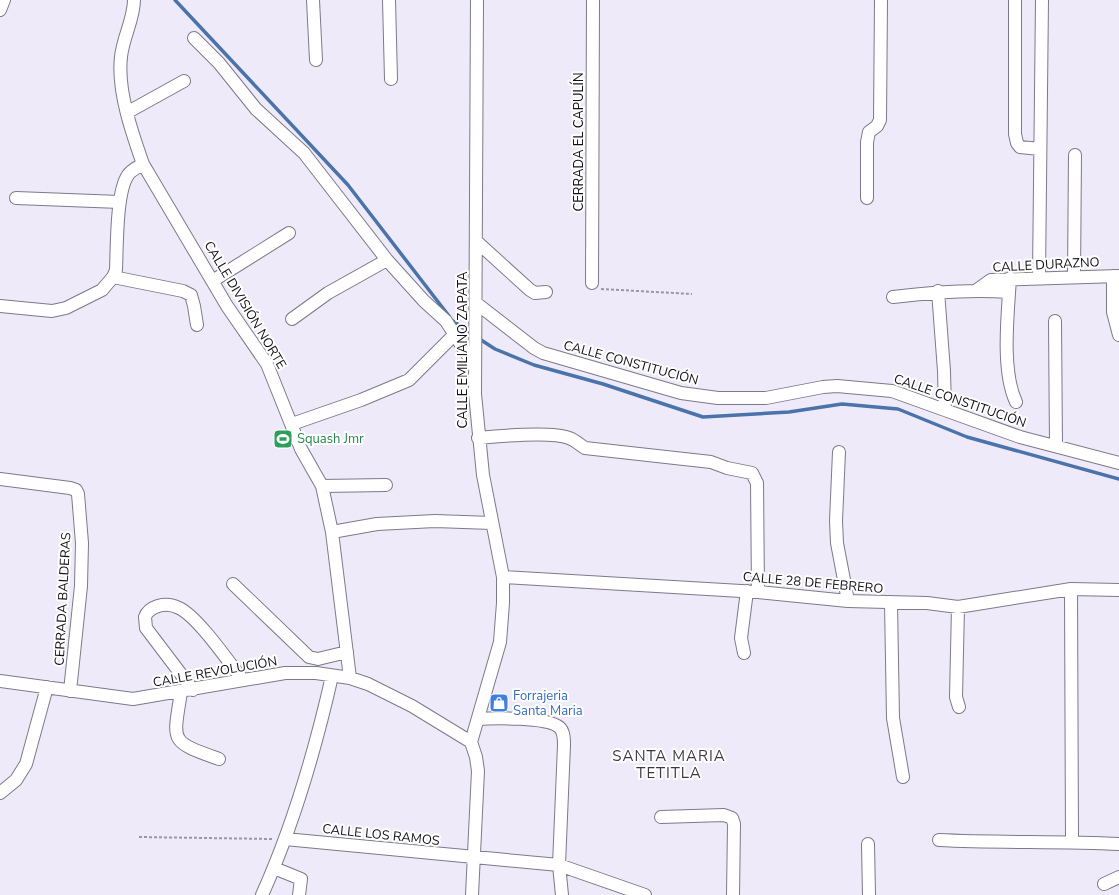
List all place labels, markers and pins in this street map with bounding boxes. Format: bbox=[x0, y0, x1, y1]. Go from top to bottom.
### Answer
sports icon: Squash Jmr bbox=[272, 428, 294, 450]
place label: Squash Jmr bbox=[297, 430, 364, 448]
place label: Forrajeria Santa Maria bbox=[513, 687, 583, 720]
shop icon: Forrajeria Santa Maria bbox=[488, 692, 510, 714]

